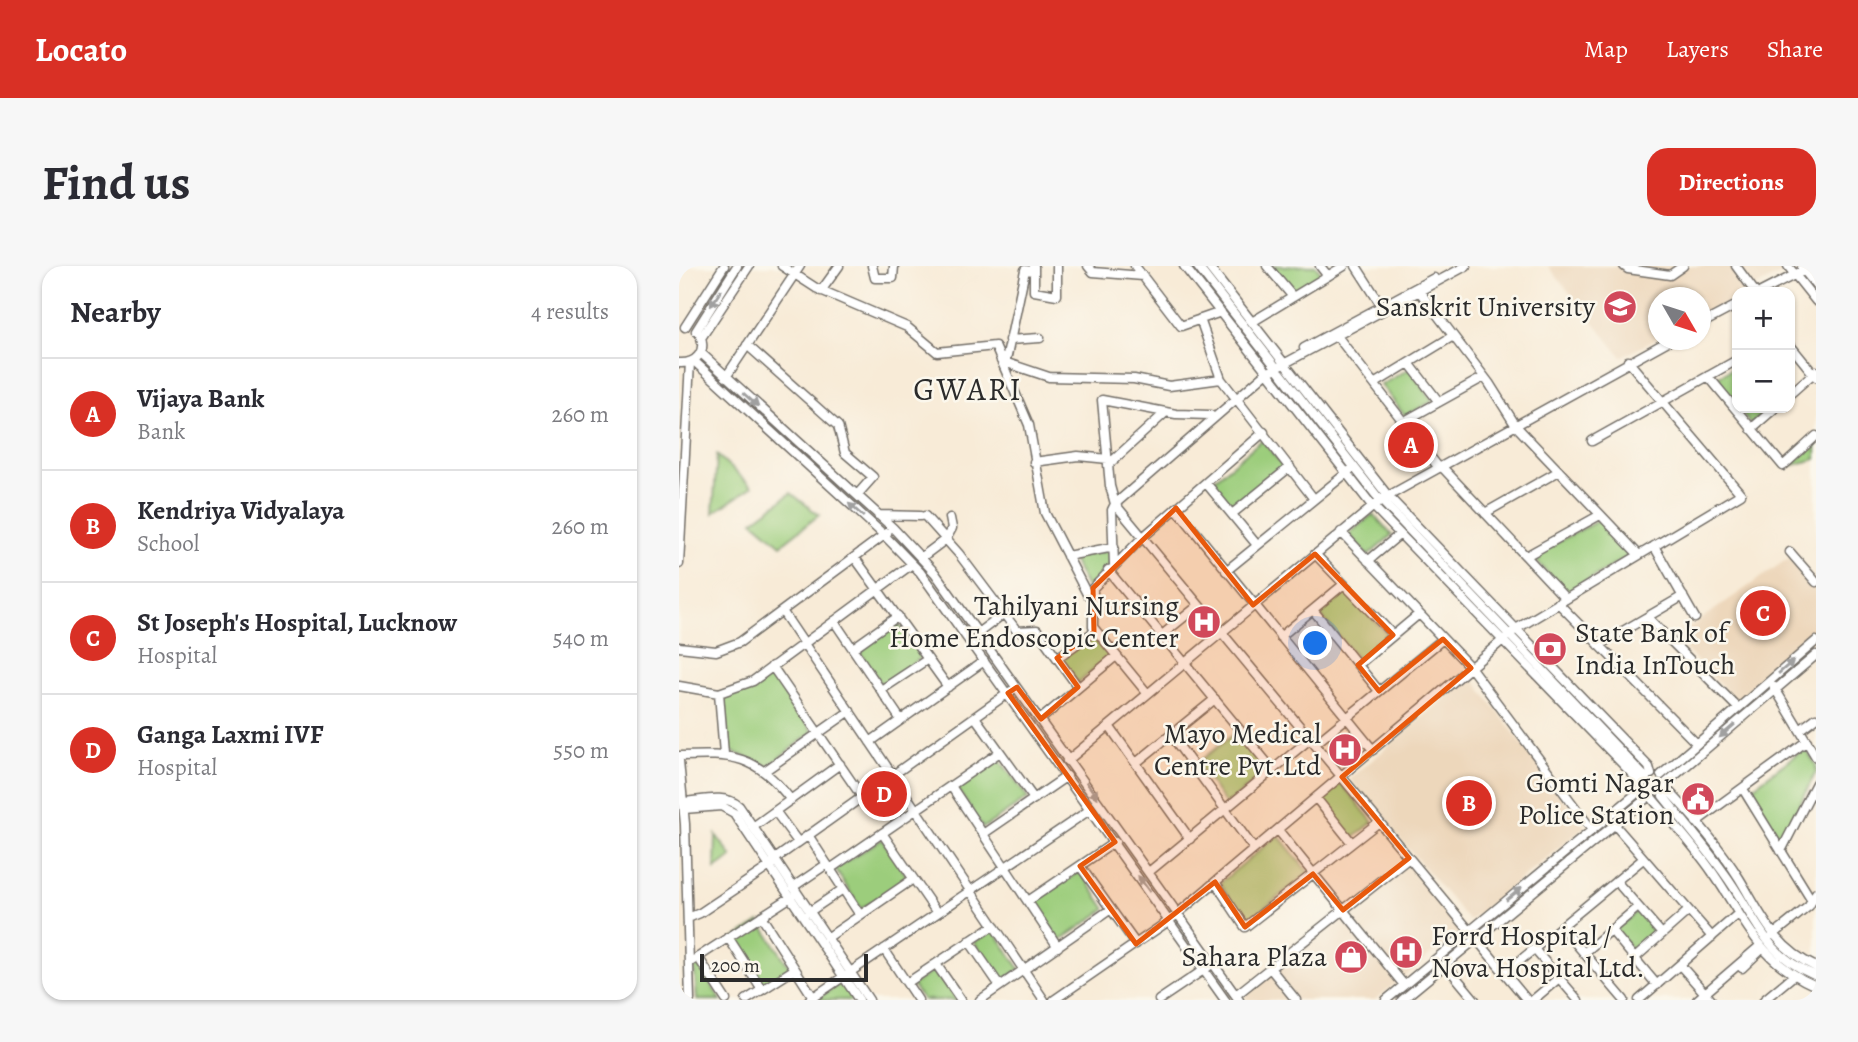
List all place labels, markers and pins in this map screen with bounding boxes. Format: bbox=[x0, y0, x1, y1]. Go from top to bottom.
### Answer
place label: Sanskrit University bbox=[1376, 288, 1595, 326]
school or university icon: Sanskrit University bbox=[1601, 288, 1639, 326]
pin: A bbox=[1388, 419, 1434, 471]
place label: Tahilyani Nursing Home Endoscopic Center bbox=[889, 587, 1179, 657]
pin: C bbox=[1740, 587, 1786, 639]
hospital icon: Tahilyani Nursing Home Endoscopic Center bbox=[1185, 603, 1223, 641]
place label: State Bank of India InTouch bbox=[1575, 614, 1735, 684]
bank icon: State Bank of India InTouch bbox=[1531, 630, 1569, 668]
place label: Mayo Medical Centre Pvt.Ltd bbox=[1154, 715, 1322, 785]
hospital icon: Mayo Medical Centre Pvt.Ltd bbox=[1326, 731, 1364, 769]
place label: Gomti Nagar Police Station bbox=[1518, 764, 1674, 834]
pin: D bbox=[861, 768, 907, 820]
pin: B bbox=[1446, 777, 1492, 829]
public building icon: Gomti Nagar Police Station bbox=[1679, 780, 1717, 818]
place label: Forrd Hospital / Nova Hospital Ltd. bbox=[1431, 917, 1645, 987]
hospital icon: Forrd Hospital / Nova Hospital Ltd. bbox=[1387, 933, 1425, 971]
place label: Sahara Plaza bbox=[1181, 938, 1327, 976]
shop icon: Sahara Plaza bbox=[1332, 938, 1370, 976]

